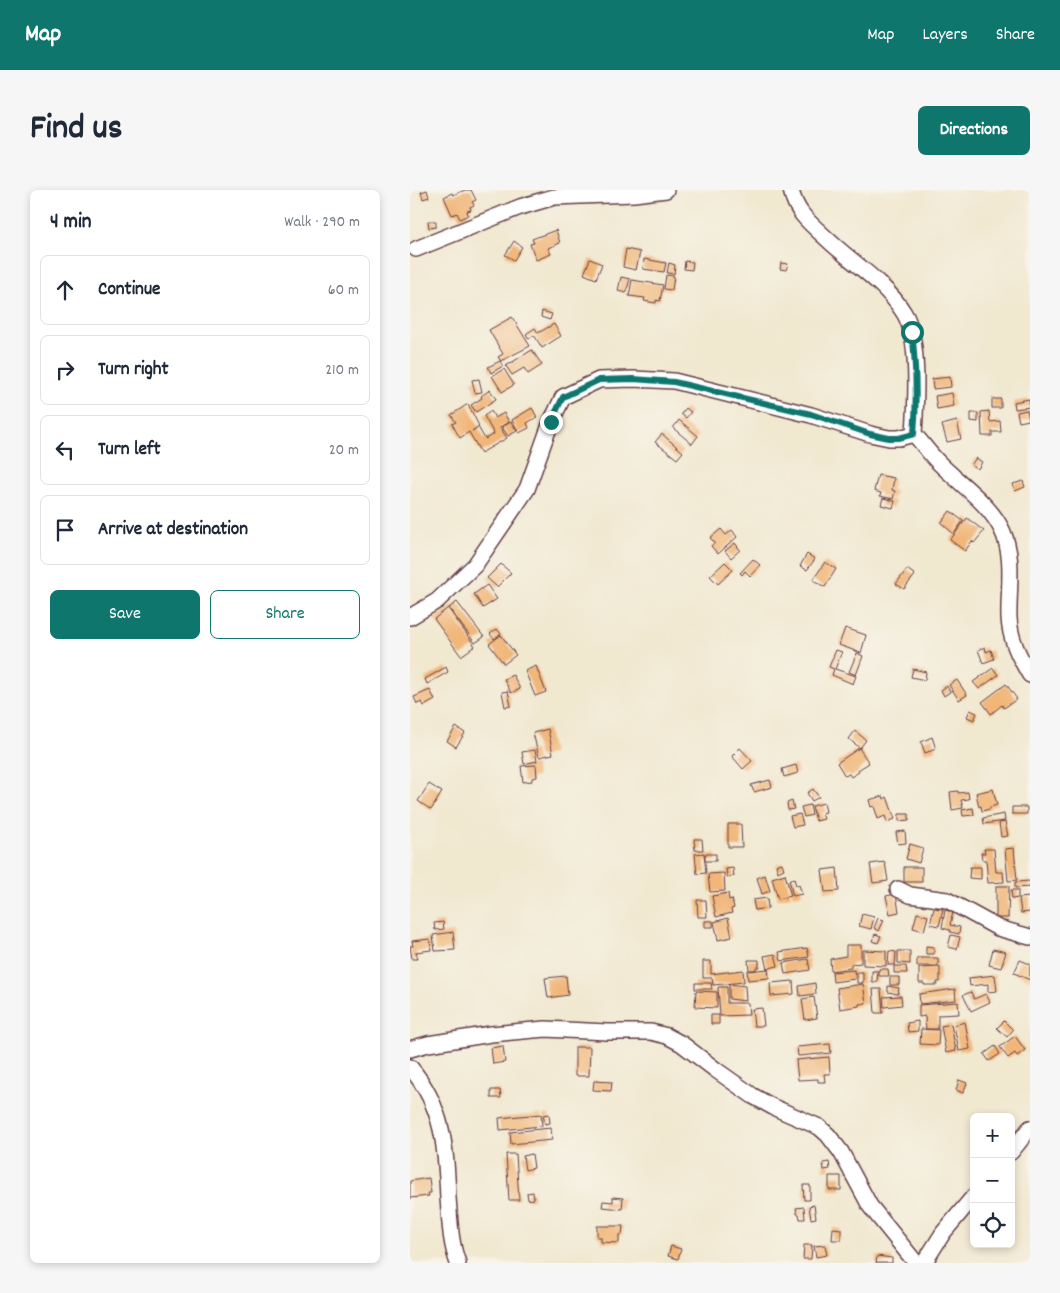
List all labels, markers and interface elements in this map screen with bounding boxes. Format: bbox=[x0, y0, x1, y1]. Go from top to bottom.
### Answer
text: Map bbox=[25, 18, 61, 52]
text: Map bbox=[867, 23, 894, 48]
text: Layers bbox=[922, 23, 968, 48]
text: Share bbox=[996, 23, 1035, 48]
text: Find us bbox=[30, 105, 122, 155]
button: Directions bbox=[918, 106, 1030, 155]
text: 4 min bbox=[50, 208, 92, 238]
text: Walk · 290 m bbox=[284, 211, 360, 234]
icon: ahead bbox=[51, 276, 79, 304]
text: Continue bbox=[98, 277, 160, 304]
text: 60 m bbox=[328, 279, 359, 302]
route start bbox=[901, 321, 924, 344]
icon: right bbox=[51, 356, 79, 384]
text: Turn right bbox=[98, 357, 169, 384]
text: 210 m bbox=[325, 359, 359, 382]
route end bbox=[540, 411, 563, 434]
icon: left bbox=[51, 436, 79, 464]
text: Turn left bbox=[98, 437, 161, 464]
text: 20 m bbox=[329, 439, 359, 462]
icon: arrive bbox=[51, 516, 79, 544]
text: Arrive at destination bbox=[98, 517, 248, 544]
button: Save bbox=[50, 590, 200, 639]
button: Share bbox=[210, 590, 360, 639]
map controls bbox=[970, 1113, 1015, 1248]
button: + bbox=[970, 1113, 1015, 1158]
button: − bbox=[970, 1158, 1015, 1203]
button: locate bbox=[970, 1203, 1015, 1248]

